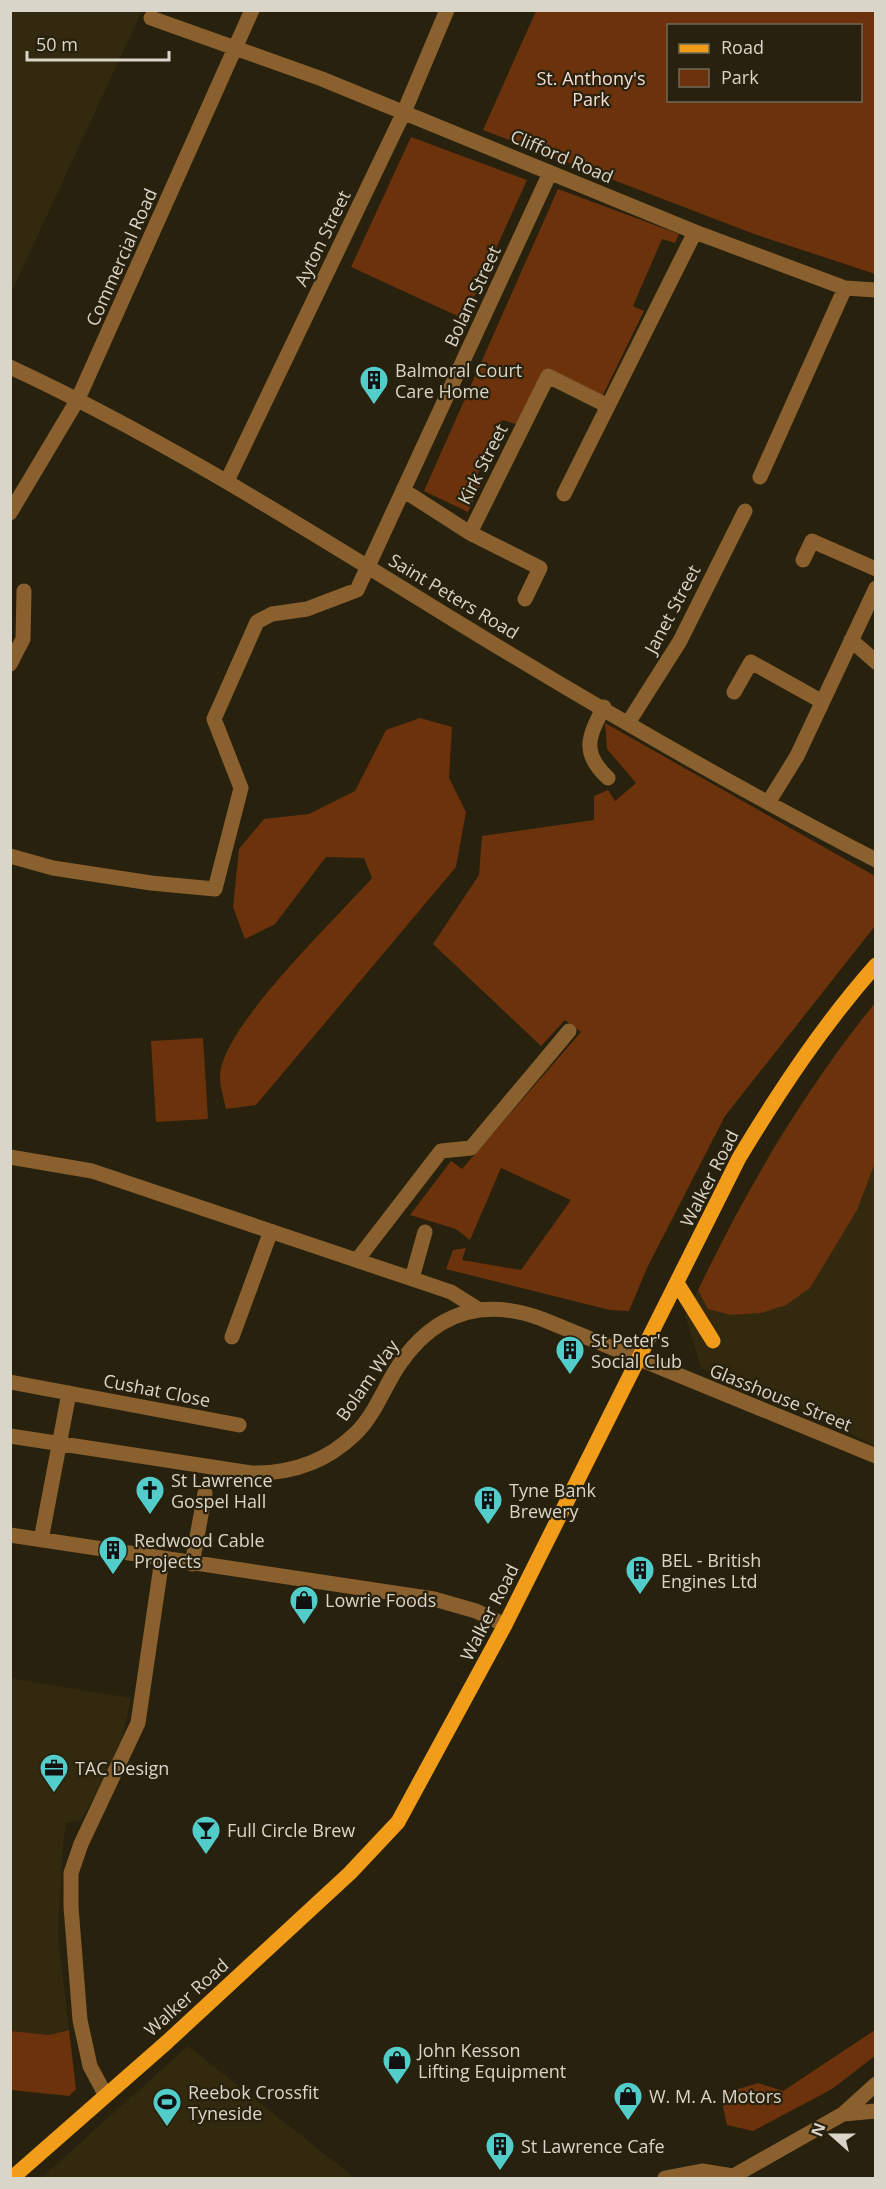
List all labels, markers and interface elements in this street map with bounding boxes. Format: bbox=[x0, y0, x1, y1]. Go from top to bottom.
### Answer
scale bar bbox=[27, 24, 170, 62]
legend bbox=[667, 24, 862, 102]
text: 50 m bbox=[36, 32, 78, 56]
text: Road bbox=[721, 35, 764, 59]
text: Park bbox=[721, 65, 759, 89]
park label: St. Anthony's Park bbox=[537, 66, 645, 111]
street label: Clifford Road bbox=[507, 124, 617, 188]
street label: Commercial Road bbox=[80, 184, 162, 330]
street label: Ayton Street bbox=[288, 186, 356, 290]
street label: Bolam Street bbox=[438, 242, 506, 350]
place label: Balmoral Court Care Home bbox=[395, 358, 522, 403]
building icon: Balmoral Court Care Home bbox=[358, 364, 390, 406]
street label: Kirk Street bbox=[451, 420, 513, 508]
street label: Saint Peters Road bbox=[385, 548, 523, 644]
street label: Janet Street bbox=[638, 560, 705, 659]
street label: Walker Road bbox=[674, 1125, 744, 1231]
place label: St Peter's Social Club bbox=[591, 1328, 682, 1373]
street label: Bolam Way bbox=[330, 1334, 404, 1425]
building icon: St Peter's Social Club bbox=[554, 1334, 586, 1376]
street label: Glasshouse Street bbox=[706, 1358, 856, 1436]
street label: Cushat Close bbox=[101, 1368, 213, 1412]
place label: St Lawrence Gospel Hall bbox=[171, 1468, 273, 1513]
church icon: St Lawrence Gospel Hall bbox=[134, 1474, 166, 1516]
place label: Tyne Bank Brewery bbox=[509, 1478, 596, 1523]
building icon: Tyne Bank Brewery bbox=[472, 1484, 504, 1526]
place label: Redwood Cable Projects bbox=[134, 1528, 265, 1573]
building icon: Redwood Cable Projects bbox=[97, 1534, 129, 1576]
place label: BEL - British Engines Ltd bbox=[661, 1548, 761, 1593]
building icon: BEL - British Engines Ltd bbox=[624, 1554, 656, 1596]
street label: Walker Road bbox=[454, 1559, 524, 1665]
shop icon: Lowrie Foods bbox=[288, 1584, 320, 1626]
place label: Lowrie Foods bbox=[325, 1588, 436, 1612]
office icon: TAC Design bbox=[38, 1752, 70, 1794]
place label: TAC Design bbox=[75, 1756, 169, 1780]
bar icon: Full Circle Brew bbox=[190, 1814, 222, 1856]
place label: Full Circle Brew bbox=[227, 1818, 355, 1842]
street label: Walker Road bbox=[139, 1953, 233, 2041]
place label: John Kesson Lifting Equipment bbox=[416, 2038, 566, 2083]
shop icon: John Kesson Lifting Equipment bbox=[381, 2044, 413, 2086]
place label: Reebok Crossfit Tyneside bbox=[188, 2080, 319, 2125]
shop icon: W. M. A. Motors bbox=[612, 2080, 644, 2122]
place label: W. M. A. Motors bbox=[649, 2084, 782, 2108]
sports icon: Reebok Crossfit Tyneside bbox=[151, 2086, 183, 2128]
north arrow bbox=[802, 2105, 862, 2165]
text: N bbox=[805, 2120, 831, 2140]
building icon: St Lawrence Cafe bbox=[484, 2130, 516, 2172]
place label: St Lawrence Cafe bbox=[521, 2134, 665, 2158]

